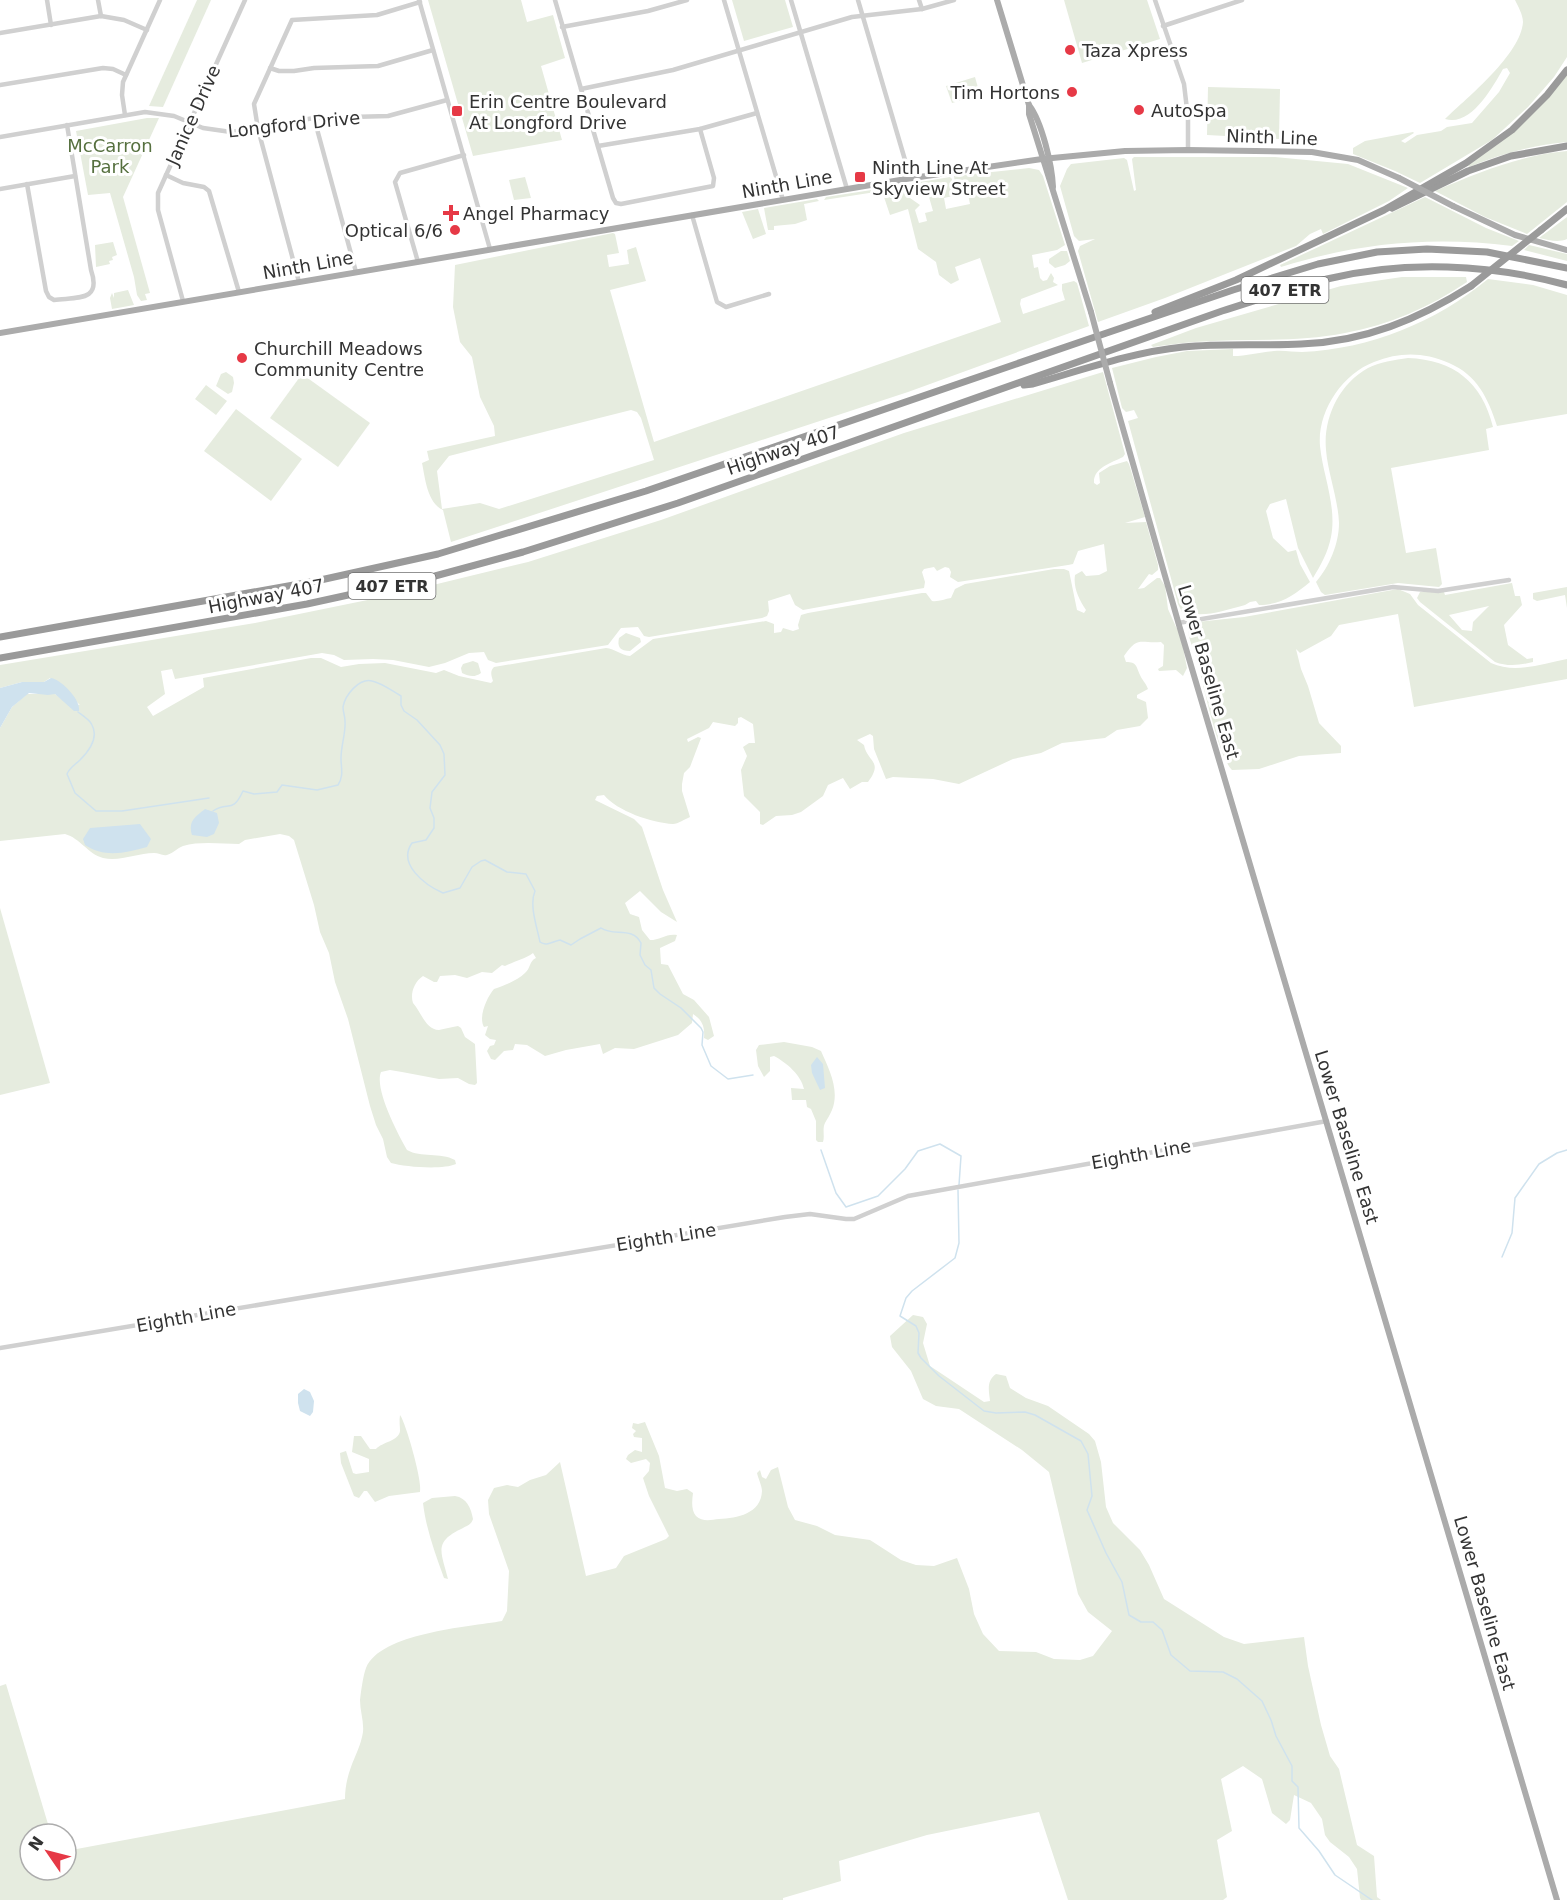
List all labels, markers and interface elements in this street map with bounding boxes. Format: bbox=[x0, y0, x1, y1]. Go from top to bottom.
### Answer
place label: Taza Xpress bbox=[1081, 40, 1188, 61]
marker: Taza Xpress bbox=[1063, 43, 1077, 57]
street label: Janice Drive bbox=[161, 62, 224, 169]
place label: Tim Hortons bbox=[949, 82, 1060, 103]
marker: Tim Hortons bbox=[1065, 85, 1079, 99]
place label: Erin Centre Boulevard At Longford Drive bbox=[469, 91, 667, 133]
place label: AutoSpa bbox=[1151, 100, 1227, 121]
marker: AutoSpa bbox=[1132, 103, 1146, 117]
marker: Erin Centre Boulevard At Longford Drive bbox=[450, 104, 464, 118]
street label: Longford Drive bbox=[227, 107, 361, 141]
street label: Ninth Line bbox=[1226, 125, 1318, 149]
park label: McCarron Park bbox=[67, 135, 153, 177]
place label: Ninth Line At Skyview Street bbox=[872, 157, 1006, 199]
street label: Ninth Line bbox=[740, 166, 834, 202]
marker: Ninth Line At Skyview Street bbox=[853, 170, 867, 184]
place label: Angel Pharmacy bbox=[463, 203, 610, 224]
marker: Angel Pharmacy bbox=[444, 206, 458, 220]
place label: Optical 6/6 bbox=[345, 220, 443, 241]
marker: Optical 6/6 bbox=[448, 223, 462, 237]
street label: Ninth Line bbox=[261, 247, 355, 283]
road number: 407 ETR bbox=[1242, 277, 1328, 303]
place label: Churchill Meadows Community Centre bbox=[254, 338, 424, 380]
marker: Churchill Meadows Community Centre bbox=[235, 351, 249, 365]
street label: Highway 407 bbox=[724, 421, 842, 479]
road number: 407 ETR bbox=[348, 573, 436, 599]
street label: Highway 407 bbox=[206, 574, 326, 618]
street label: Lower Baseline East bbox=[1174, 582, 1244, 762]
street label: Lower Baseline East bbox=[1311, 1048, 1383, 1226]
street label: Eighth Line bbox=[1089, 1135, 1193, 1173]
street label: Eighth Line bbox=[615, 1219, 717, 1255]
street label: Eighth Line bbox=[134, 1298, 238, 1336]
street label: Lower Baseline East bbox=[1450, 1513, 1520, 1693]
north arrow bbox=[18, 1822, 78, 1882]
text: N bbox=[25, 1833, 48, 1855]

